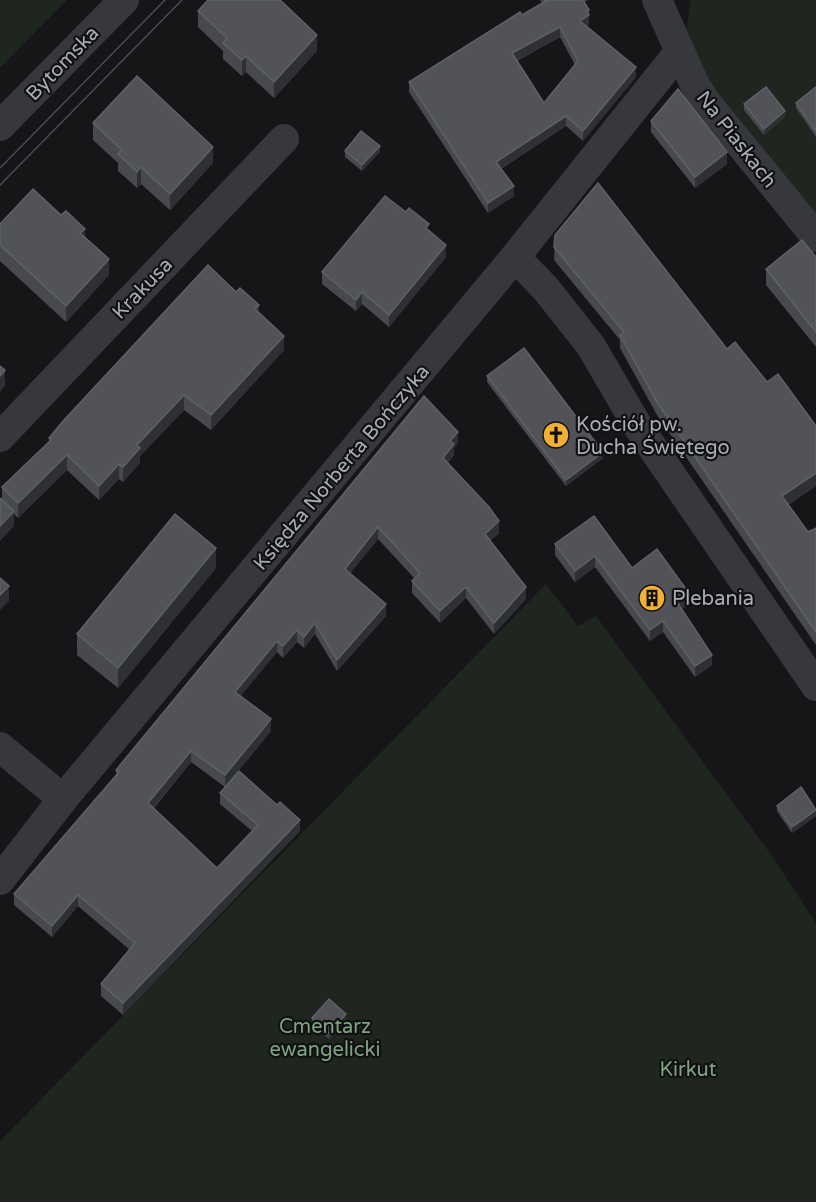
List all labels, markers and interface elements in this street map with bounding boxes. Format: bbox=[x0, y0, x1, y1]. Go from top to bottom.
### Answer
street label: Bytomska bbox=[21, 21, 104, 106]
street label: Na Piaskach bbox=[691, 86, 781, 193]
street label: Krakusa bbox=[108, 253, 178, 324]
street label: Księdza Norberta Bończyka bbox=[249, 360, 435, 575]
place label: Kościół pw. Ducha Świętego bbox=[576, 413, 730, 460]
church icon: Kościół pw. Ducha Świętego bbox=[541, 420, 571, 450]
building icon: Plebania bbox=[637, 583, 667, 613]
place label: Plebania bbox=[672, 587, 754, 611]
park label: Cmentarz ewangelicki bbox=[270, 1015, 380, 1062]
park label: Kirkut bbox=[660, 1058, 717, 1082]

